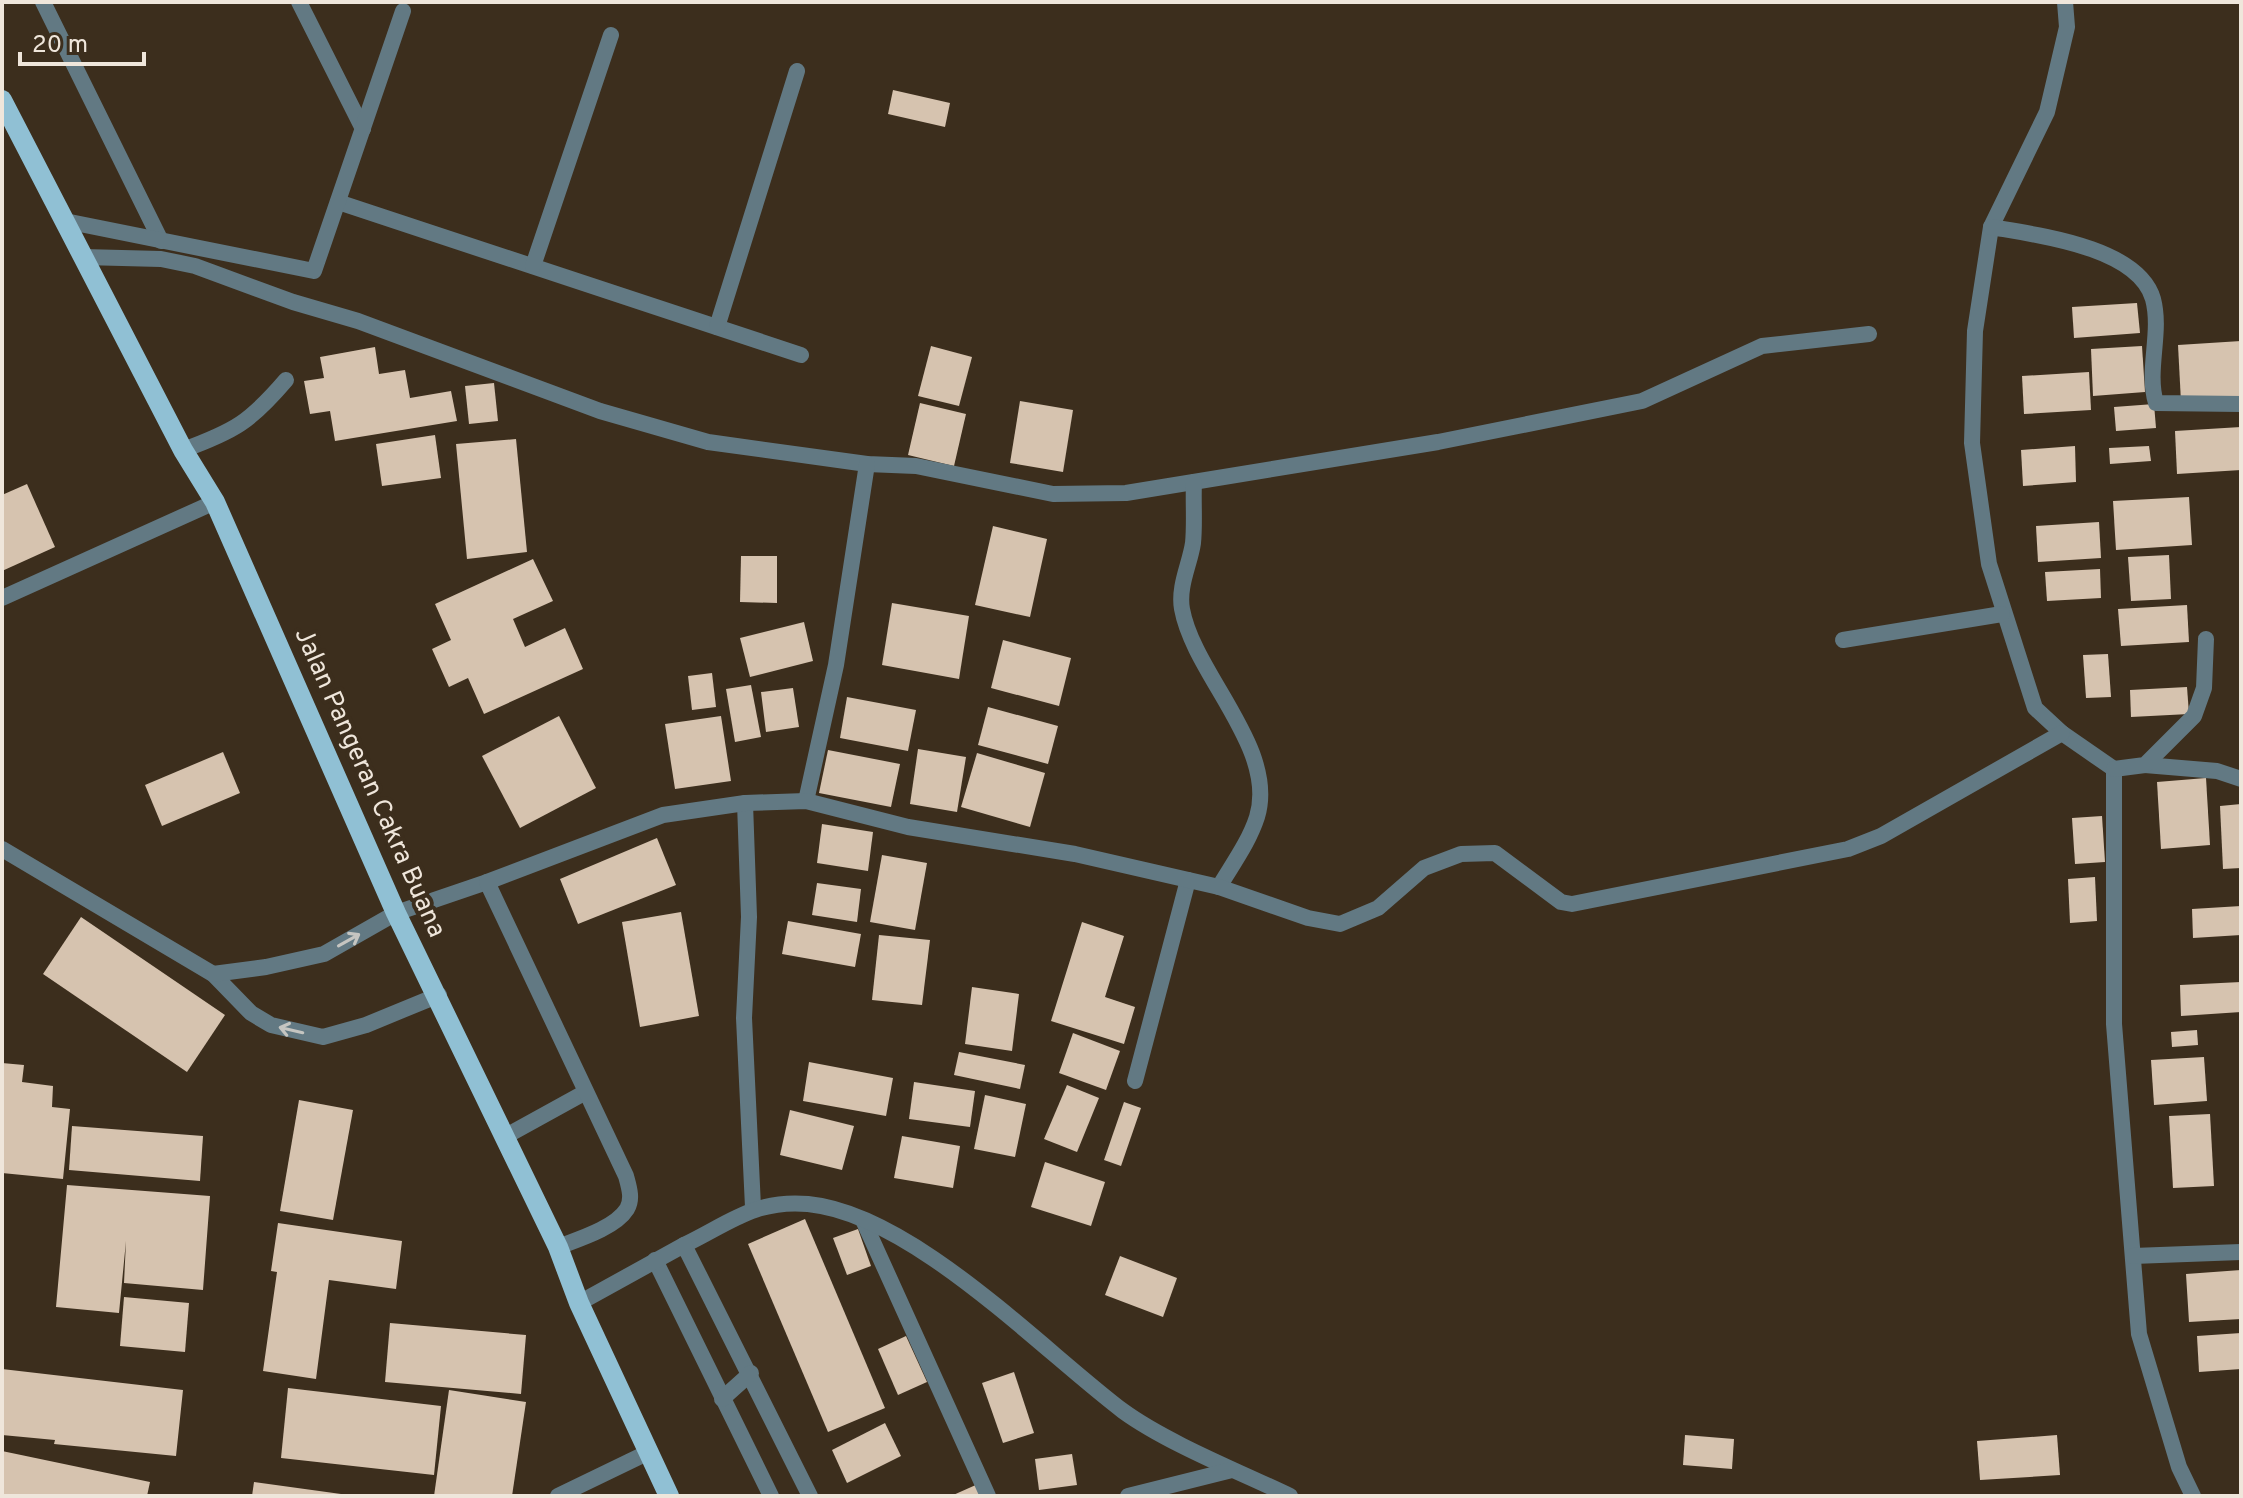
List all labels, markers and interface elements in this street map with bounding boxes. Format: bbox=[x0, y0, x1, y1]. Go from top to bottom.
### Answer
scale bar bbox=[20, 16, 144, 66]
text: 20 m bbox=[32, 31, 88, 61]
street label: Jalan Pangeran Cakra Buana bbox=[286, 623, 452, 943]
one-way arrow bbox=[337, 932, 360, 948]
one-way arrow bbox=[278, 1022, 304, 1037]

